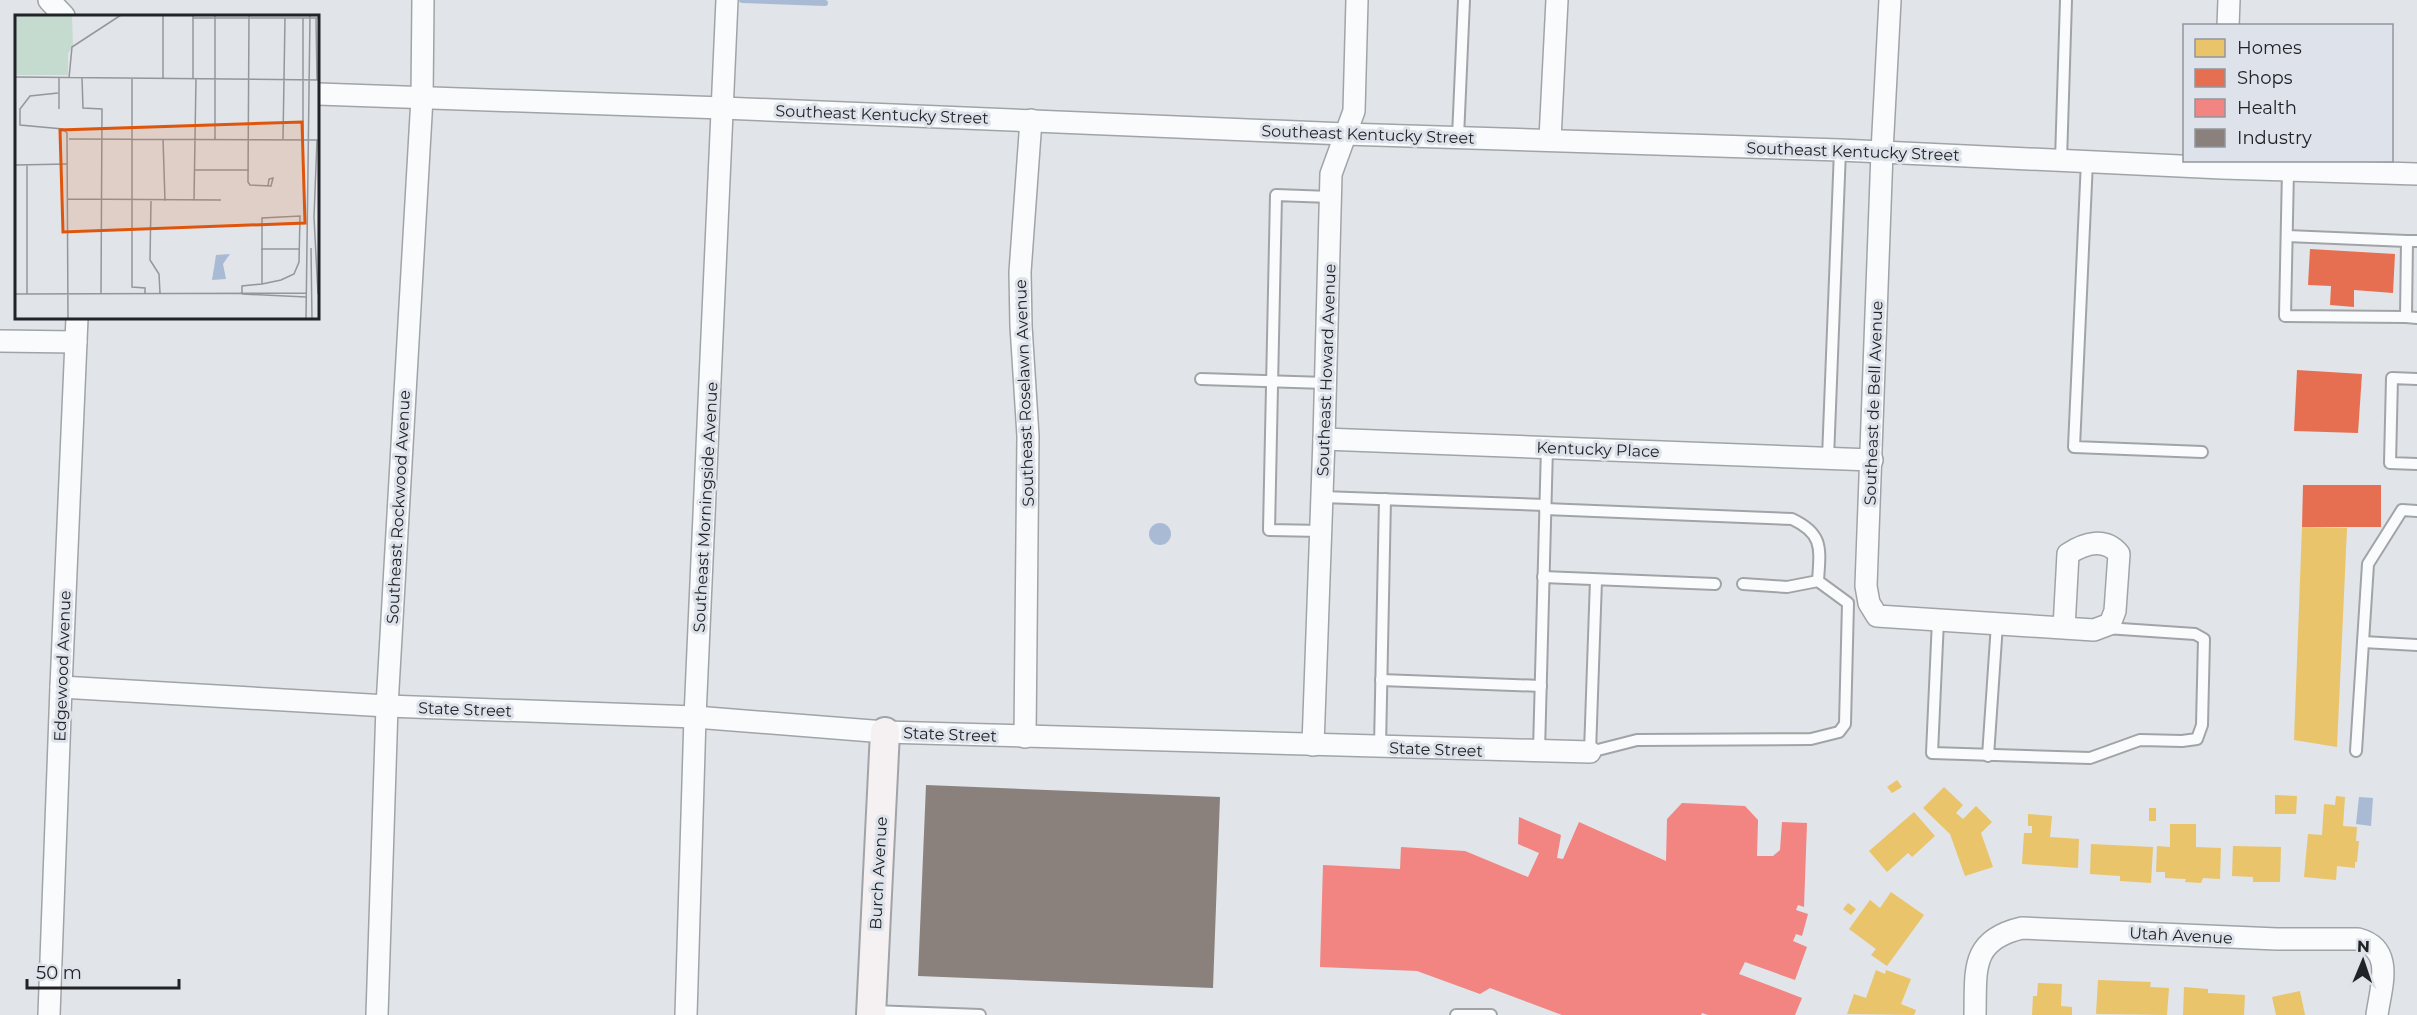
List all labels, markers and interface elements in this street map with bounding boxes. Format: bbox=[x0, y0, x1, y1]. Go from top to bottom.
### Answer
inset map bbox=[15, 15, 320, 320]
legend bbox=[2183, 24, 2393, 162]
text: Homes bbox=[2237, 37, 2302, 59]
text: Shops bbox=[2237, 67, 2293, 89]
text: Health bbox=[2237, 97, 2297, 119]
street label: Southeast Kentucky Street bbox=[775, 101, 989, 128]
street label: Southeast Kentucky Street bbox=[1261, 121, 1475, 148]
text: Industry bbox=[2237, 127, 2312, 149]
street label: Southeast Kentucky Street bbox=[1746, 138, 1960, 165]
street label: Southeast Howard Avenue bbox=[1313, 263, 1340, 477]
street label: Southeast Roselawn Avenue bbox=[1011, 279, 1038, 507]
street label: Southeast de Bell Avenue bbox=[1860, 300, 1887, 506]
street label: Southeast Morningside Avenue bbox=[689, 381, 722, 633]
street label: Southeast Rockwood Avenue bbox=[383, 390, 414, 624]
street label: Kentucky Place bbox=[1536, 438, 1660, 461]
street label: Edgewood Avenue bbox=[50, 590, 75, 742]
street label: State Street bbox=[418, 698, 513, 721]
street label: State Street bbox=[903, 723, 998, 746]
street label: State Street bbox=[1389, 738, 1484, 761]
street label: Burch Avenue bbox=[866, 816, 891, 930]
street label: Utah Avenue bbox=[2129, 923, 2233, 948]
north arrow bbox=[2333, 931, 2393, 991]
text: N bbox=[2357, 937, 2370, 956]
scale bar bbox=[27, 952, 178, 990]
text: 50 m bbox=[36, 962, 82, 984]

